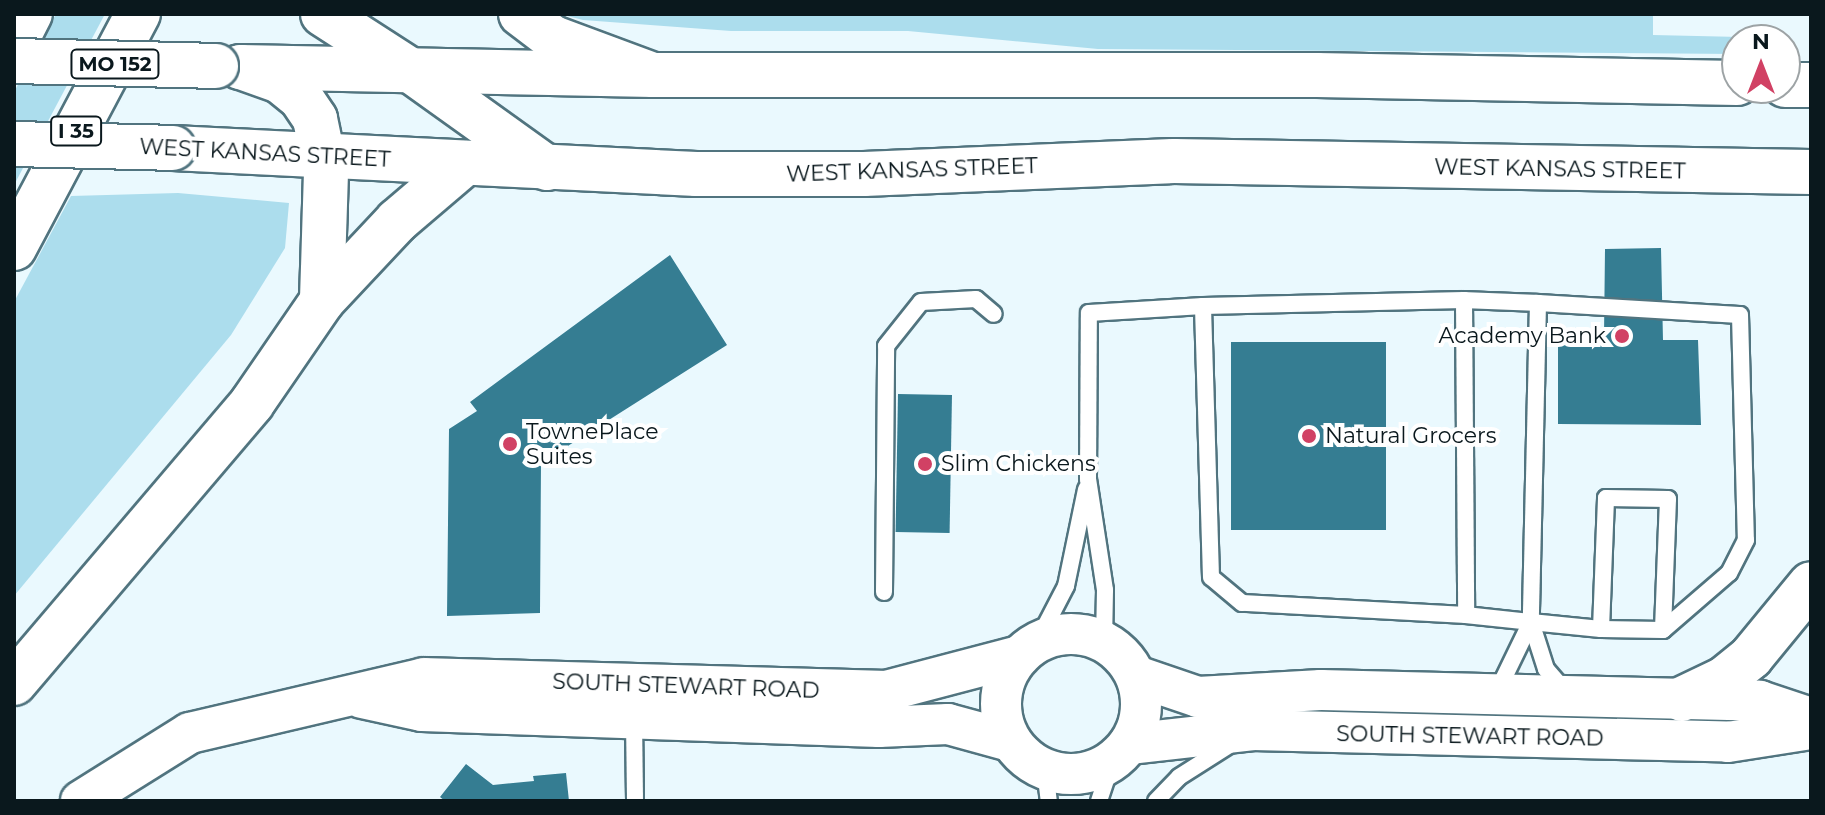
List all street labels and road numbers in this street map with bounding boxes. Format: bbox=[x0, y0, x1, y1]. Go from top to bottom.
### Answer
road number: MO 152 bbox=[69, 48, 161, 80]
road number: I 35 bbox=[50, 115, 102, 147]
street label: WEST KANSAS STREET bbox=[139, 133, 391, 173]
street label: WEST KANSAS STREET bbox=[786, 152, 1038, 188]
street label: WEST KANSAS STREET bbox=[1434, 154, 1686, 184]
street label: SOUTH STEWART ROAD bbox=[552, 668, 820, 704]
street label: SOUTH STEWART ROAD bbox=[1336, 720, 1604, 752]

